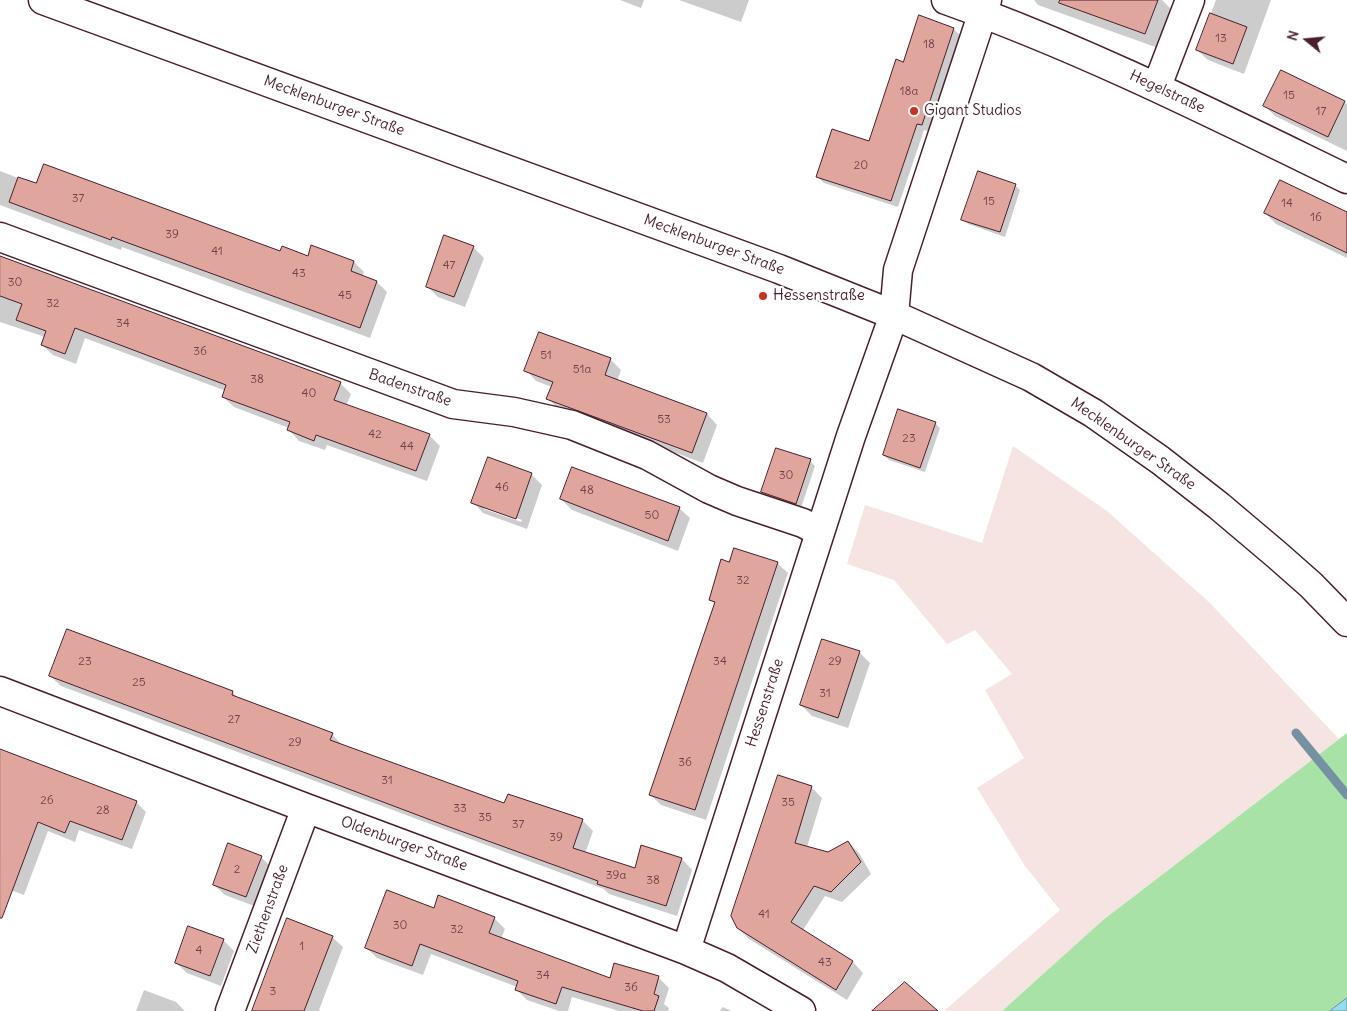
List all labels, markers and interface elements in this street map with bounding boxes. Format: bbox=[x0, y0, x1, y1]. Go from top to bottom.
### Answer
north arrow bbox=[1282, 15, 1332, 65]
text: N bbox=[1283, 28, 1303, 43]
house number: 13 bbox=[1215, 32, 1227, 46]
house number: 18 bbox=[923, 38, 935, 52]
street label: Hegelstraße bbox=[1126, 67, 1208, 117]
street label: Mecklenburger Straße bbox=[261, 72, 407, 140]
house number: 18a bbox=[900, 85, 918, 99]
house number: 15 bbox=[1283, 89, 1295, 103]
place label: Gigant Studios bbox=[924, 102, 1022, 120]
marker: Gigant Studios bbox=[908, 105, 920, 117]
house number: 17 bbox=[1316, 105, 1326, 119]
house number: 20 bbox=[854, 159, 868, 173]
house number: 37 bbox=[72, 192, 84, 206]
house number: 15 bbox=[983, 195, 995, 209]
house number: 14 bbox=[1281, 197, 1293, 211]
street label: Mecklenburger Straße bbox=[641, 211, 787, 279]
house number: 16 bbox=[1310, 211, 1322, 225]
house number: 39 bbox=[165, 228, 179, 242]
house number: 41 bbox=[211, 245, 223, 259]
house number: 47 bbox=[443, 259, 455, 273]
house number: 43 bbox=[292, 267, 306, 281]
house number: 30 bbox=[8, 276, 22, 290]
place label: Hessenstraße bbox=[773, 287, 865, 305]
house number: 45 bbox=[338, 289, 352, 303]
marker: Hessenstraße bbox=[757, 290, 769, 302]
house number: 32 bbox=[46, 297, 60, 311]
house number: 34 bbox=[116, 317, 130, 331]
house number: 36 bbox=[193, 345, 207, 359]
house number: 51 bbox=[540, 349, 552, 363]
house number: 51a bbox=[573, 363, 591, 377]
street label: Badenstraße bbox=[366, 365, 454, 411]
house number: 38 bbox=[250, 373, 264, 387]
house number: 40 bbox=[302, 387, 316, 401]
street label: Mecklenburger Straße bbox=[1067, 394, 1199, 494]
house number: 53 bbox=[657, 413, 671, 427]
house number: 42 bbox=[368, 428, 382, 442]
house number: 23 bbox=[902, 432, 916, 446]
house number: 44 bbox=[400, 440, 414, 454]
house number: 30 bbox=[779, 469, 793, 483]
house number: 46 bbox=[495, 481, 509, 495]
house number: 48 bbox=[580, 484, 594, 498]
house number: 50 bbox=[645, 509, 659, 523]
house number: 32 bbox=[736, 574, 750, 588]
house number: 23 bbox=[78, 655, 92, 669]
house number: 34 bbox=[713, 655, 727, 669]
house number: 29 bbox=[828, 655, 842, 669]
street label: Hessenstraße bbox=[742, 657, 788, 749]
house number: 25 bbox=[132, 676, 146, 690]
house number: 31 bbox=[819, 687, 831, 701]
house number: 27 bbox=[228, 713, 240, 727]
house number: 29 bbox=[288, 736, 302, 750]
house number: 36 bbox=[678, 756, 692, 770]
house number: 31 bbox=[381, 774, 393, 788]
house number: 26 bbox=[40, 794, 54, 808]
house number: 35 bbox=[781, 796, 795, 810]
house number: 33 bbox=[453, 802, 467, 816]
house number: 28 bbox=[96, 804, 110, 818]
house number: 35 bbox=[478, 811, 492, 825]
street label: Oldenburger Straße bbox=[338, 813, 470, 875]
house number: 37 bbox=[512, 818, 524, 832]
house number: 39 bbox=[549, 831, 563, 845]
street label: Ziethenstraße bbox=[244, 862, 292, 956]
house number: 2 bbox=[234, 863, 240, 877]
house number: 39a bbox=[606, 869, 626, 883]
house number: 38 bbox=[646, 874, 660, 888]
house number: 41 bbox=[758, 908, 770, 922]
house number: 30 bbox=[393, 919, 407, 933]
house number: 32 bbox=[450, 923, 464, 937]
house number: 1 bbox=[300, 940, 304, 954]
house number: 4 bbox=[196, 944, 202, 958]
house number: 43 bbox=[818, 956, 832, 970]
house number: 34 bbox=[536, 969, 550, 983]
house number: 36 bbox=[624, 981, 638, 995]
house number: 3 bbox=[270, 985, 276, 999]

